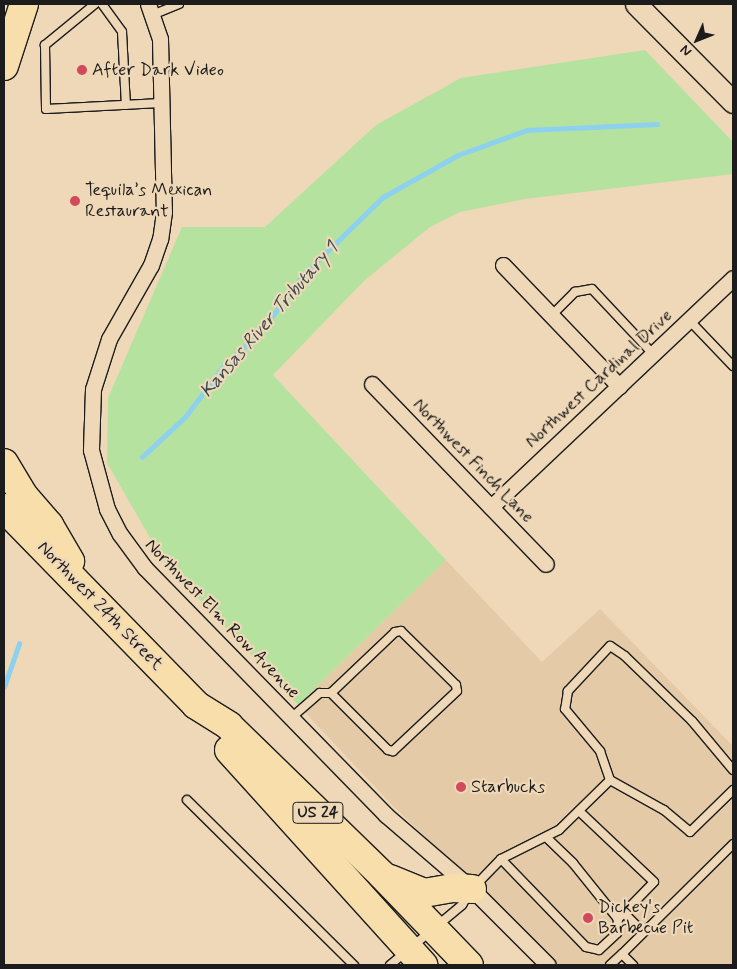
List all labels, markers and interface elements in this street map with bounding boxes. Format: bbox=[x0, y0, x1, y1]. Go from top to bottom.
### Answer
north arrow bbox=[672, 15, 722, 65]
text: N bbox=[677, 41, 696, 60]
place label: After Dark Video bbox=[92, 59, 222, 81]
marker: After Dark Video bbox=[76, 64, 88, 76]
place label: Tequila’s Mexican Restaurant bbox=[85, 180, 211, 222]
marker: Tequila’s Mexican Restaurant bbox=[69, 195, 81, 207]
water label: Kansas River Tributary 1 bbox=[194, 237, 344, 403]
street label: Northwest Cardinal Drive bbox=[522, 306, 676, 452]
street label: Northwest Finch Lane bbox=[408, 394, 538, 528]
street label: Northwest Elm Row Avenue bbox=[142, 536, 302, 702]
street label: Northwest 24th Street bbox=[33, 537, 167, 675]
place label: Starbucks bbox=[471, 776, 545, 798]
marker: Starbucks bbox=[455, 781, 467, 793]
road number: US 24 bbox=[292, 800, 344, 826]
place label: Dickey's Barbecue Pit bbox=[598, 897, 693, 940]
marker: Dickey's Barbecue Pit bbox=[582, 912, 594, 924]

